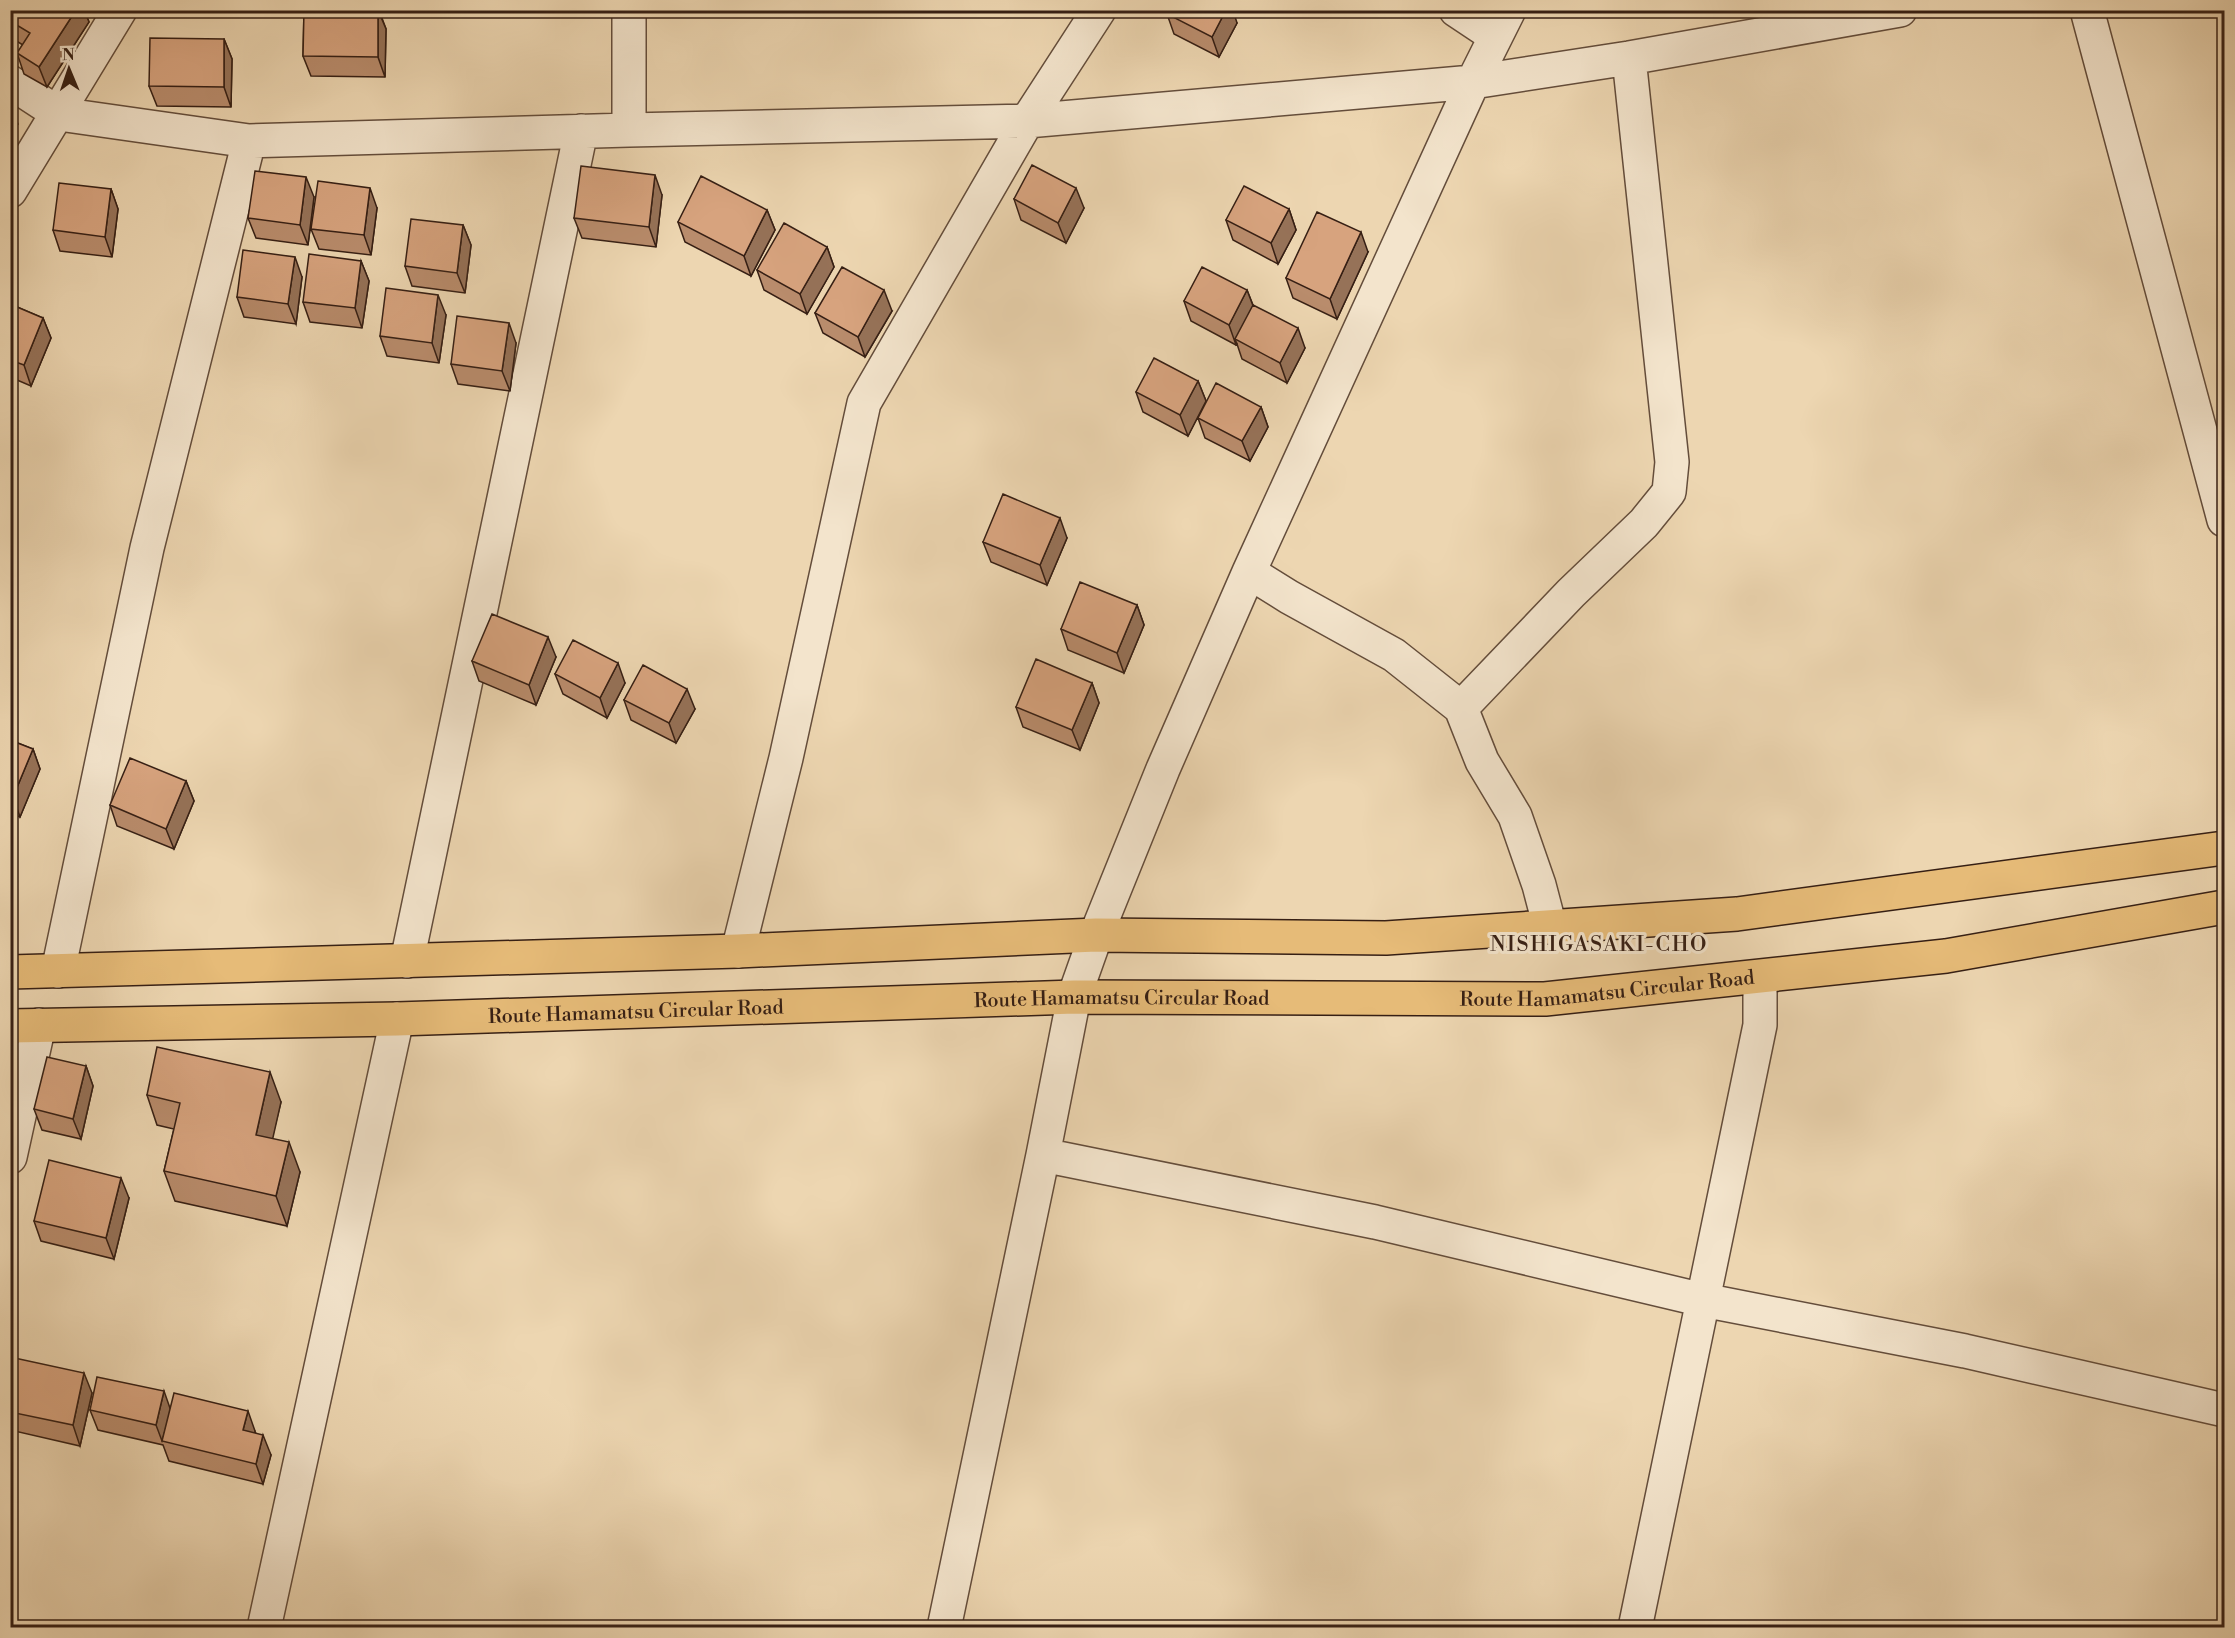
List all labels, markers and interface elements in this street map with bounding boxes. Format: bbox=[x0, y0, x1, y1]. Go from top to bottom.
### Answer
north arrow bbox=[39, 39, 99, 99]
text: N bbox=[62, 45, 76, 65]
district label: NISHIGASAKI-CHO bbox=[1490, 932, 1708, 958]
street label: Route Hamamatsu Circular Road bbox=[1460, 966, 1756, 1013]
street label: Route Hamamatsu Circular Road bbox=[973, 986, 1270, 1014]
street label: Route Hamamatsu Circular Road bbox=[488, 995, 785, 1030]

